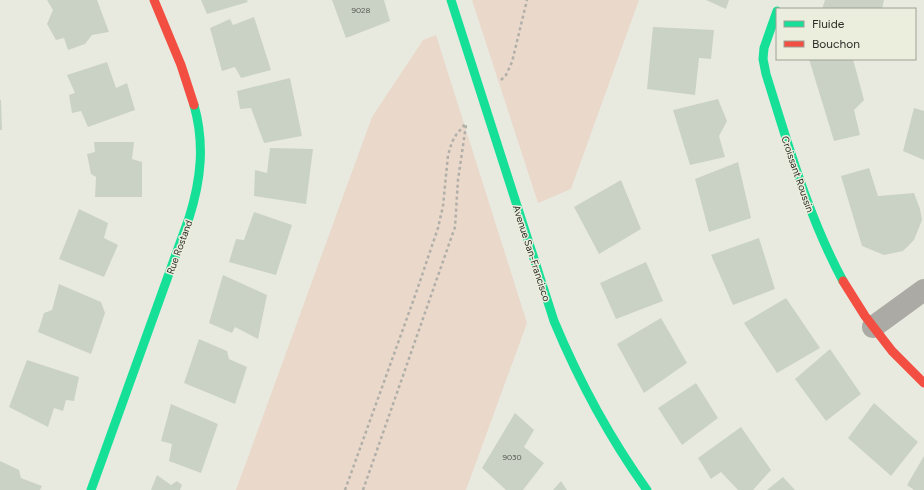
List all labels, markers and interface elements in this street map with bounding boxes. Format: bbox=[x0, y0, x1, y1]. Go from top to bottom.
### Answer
house number: 9028 bbox=[351, 5, 371, 15]
legend bbox=[776, 8, 916, 60]
text: Fluide bbox=[812, 17, 845, 31]
text: Bouchon bbox=[812, 37, 860, 51]
street label: Croissant Roussin bbox=[778, 134, 817, 214]
street label: Avenue San-Francisco bbox=[510, 203, 553, 303]
street label: Rue Rostand bbox=[164, 218, 195, 276]
house number: 9030 bbox=[502, 452, 522, 462]

